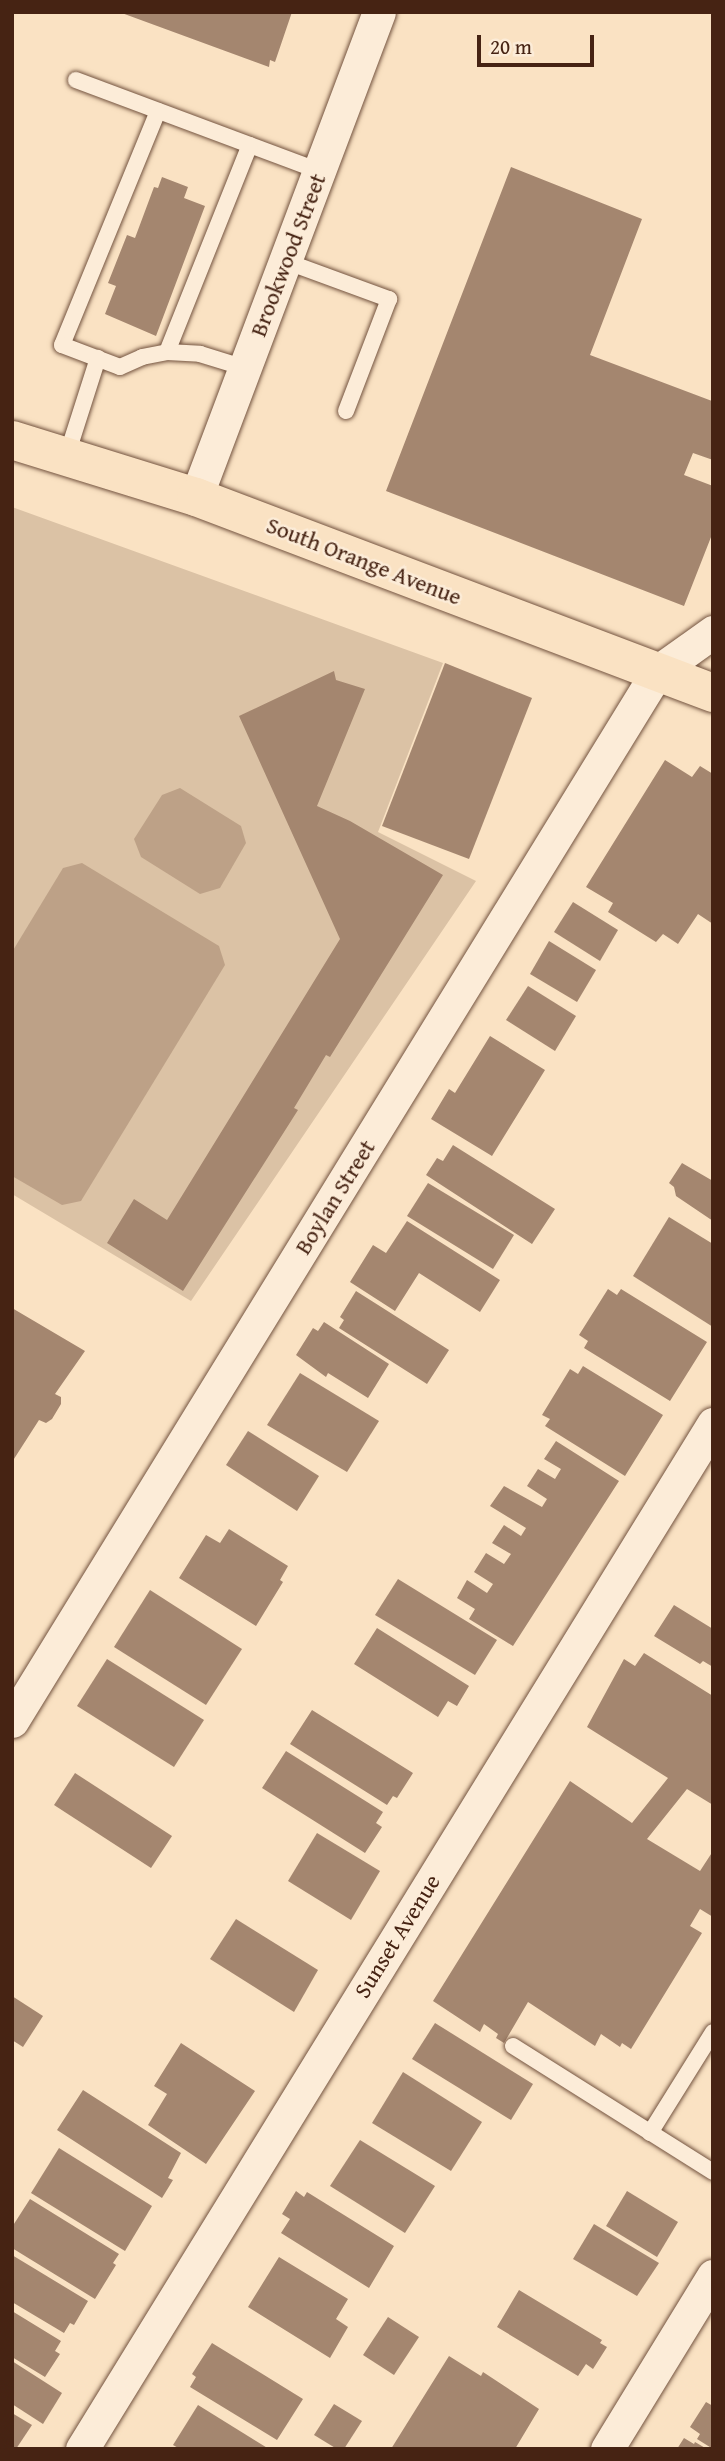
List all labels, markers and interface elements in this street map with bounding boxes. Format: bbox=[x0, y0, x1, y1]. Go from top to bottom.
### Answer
scale bar bbox=[480, 21, 597, 65]
text: 20 m bbox=[490, 31, 532, 62]
street label: Brookwood Street bbox=[244, 170, 332, 340]
street label: South Orange Avenue bbox=[263, 511, 465, 611]
street label: Boylan Street bbox=[289, 1135, 381, 1259]
street label: Sunset Avenue bbox=[348, 1869, 446, 2003]

